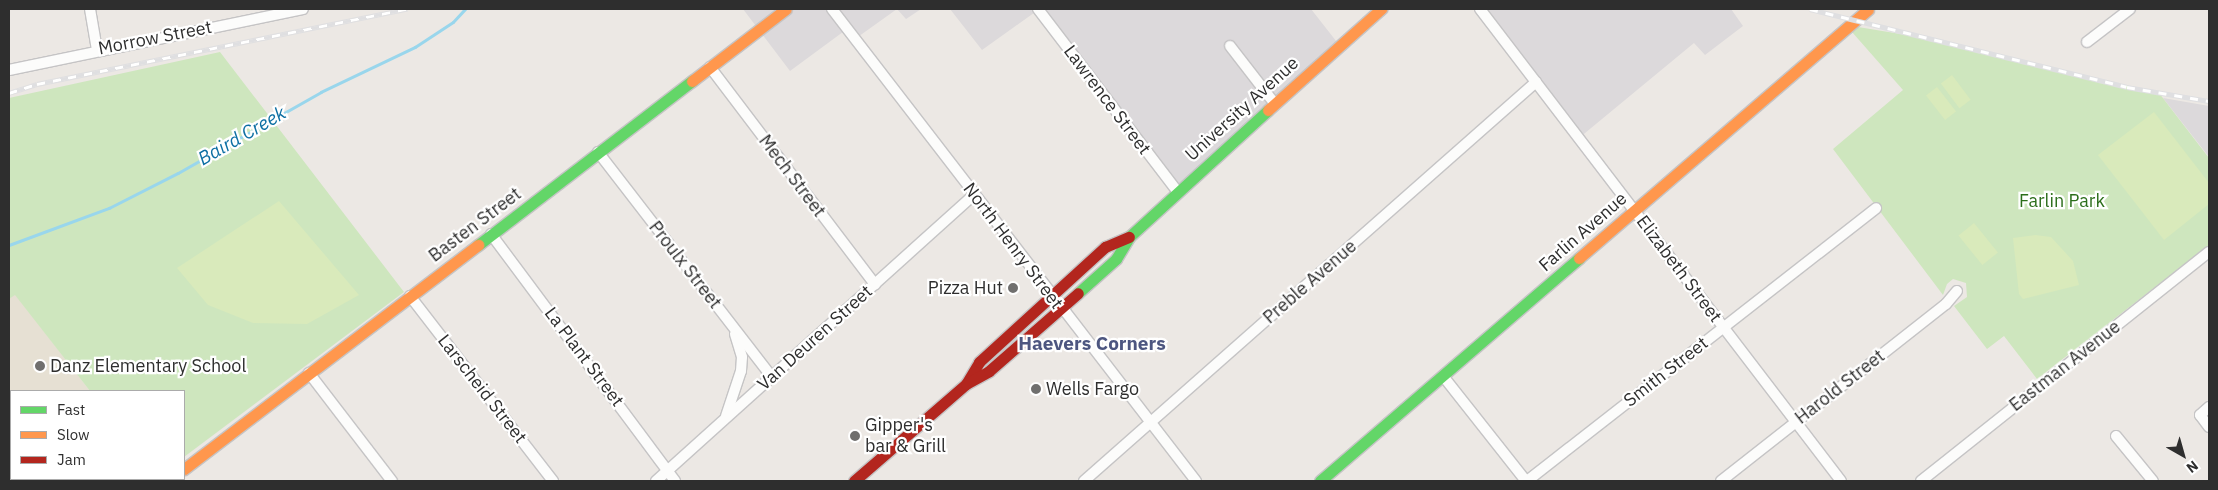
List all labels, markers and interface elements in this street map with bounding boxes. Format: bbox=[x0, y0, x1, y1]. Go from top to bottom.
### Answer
street label: Morrow Street bbox=[96, 16, 214, 60]
street label: Lawrence Street bbox=[1059, 41, 1155, 159]
street label: University Avenue bbox=[1181, 52, 1303, 166]
water label: Baird Creek bbox=[194, 102, 290, 170]
street label: Mech Street bbox=[754, 131, 830, 221]
street label: North Henry Street bbox=[958, 179, 1068, 313]
street label: Basten Street bbox=[425, 183, 525, 267]
street label: Farlin Avenue bbox=[1535, 188, 1631, 276]
park label: Farlin Park bbox=[2019, 190, 2105, 212]
street label: Elizabeth Street bbox=[1632, 211, 1726, 327]
street label: Proulx Street bbox=[644, 217, 726, 313]
street label: Preble Avenue bbox=[1259, 236, 1361, 328]
place label: Pizza Hut bbox=[928, 277, 1003, 299]
street label: Van Deuren Street bbox=[753, 281, 877, 395]
marker: Pizza Hut bbox=[1007, 282, 1019, 294]
street label: La Plant Street bbox=[540, 303, 628, 411]
street label: Eastman Avenue bbox=[2005, 316, 2125, 416]
street label: Larscheid Street bbox=[433, 330, 531, 448]
street label: Smith Street bbox=[1620, 332, 1712, 412]
district label: Haevers Corners bbox=[1018, 333, 1166, 355]
street label: Harold Street bbox=[1791, 345, 1889, 429]
place label: Danz Elementary School bbox=[50, 355, 246, 377]
marker: Danz Elementary School bbox=[34, 360, 46, 372]
place label: Wells Fargo bbox=[1046, 378, 1139, 400]
marker: Wells Fargo bbox=[1030, 383, 1042, 395]
legend bbox=[10, 390, 185, 480]
text: Fast bbox=[57, 400, 85, 419]
place label: Gipper's bar & Grill bbox=[865, 415, 946, 458]
text: Slow bbox=[57, 425, 90, 444]
marker: Gipper's bar & Grill bbox=[849, 430, 861, 442]
north arrow bbox=[2158, 430, 2208, 480]
text: Jam bbox=[57, 450, 86, 469]
text: N bbox=[2183, 457, 2202, 477]

